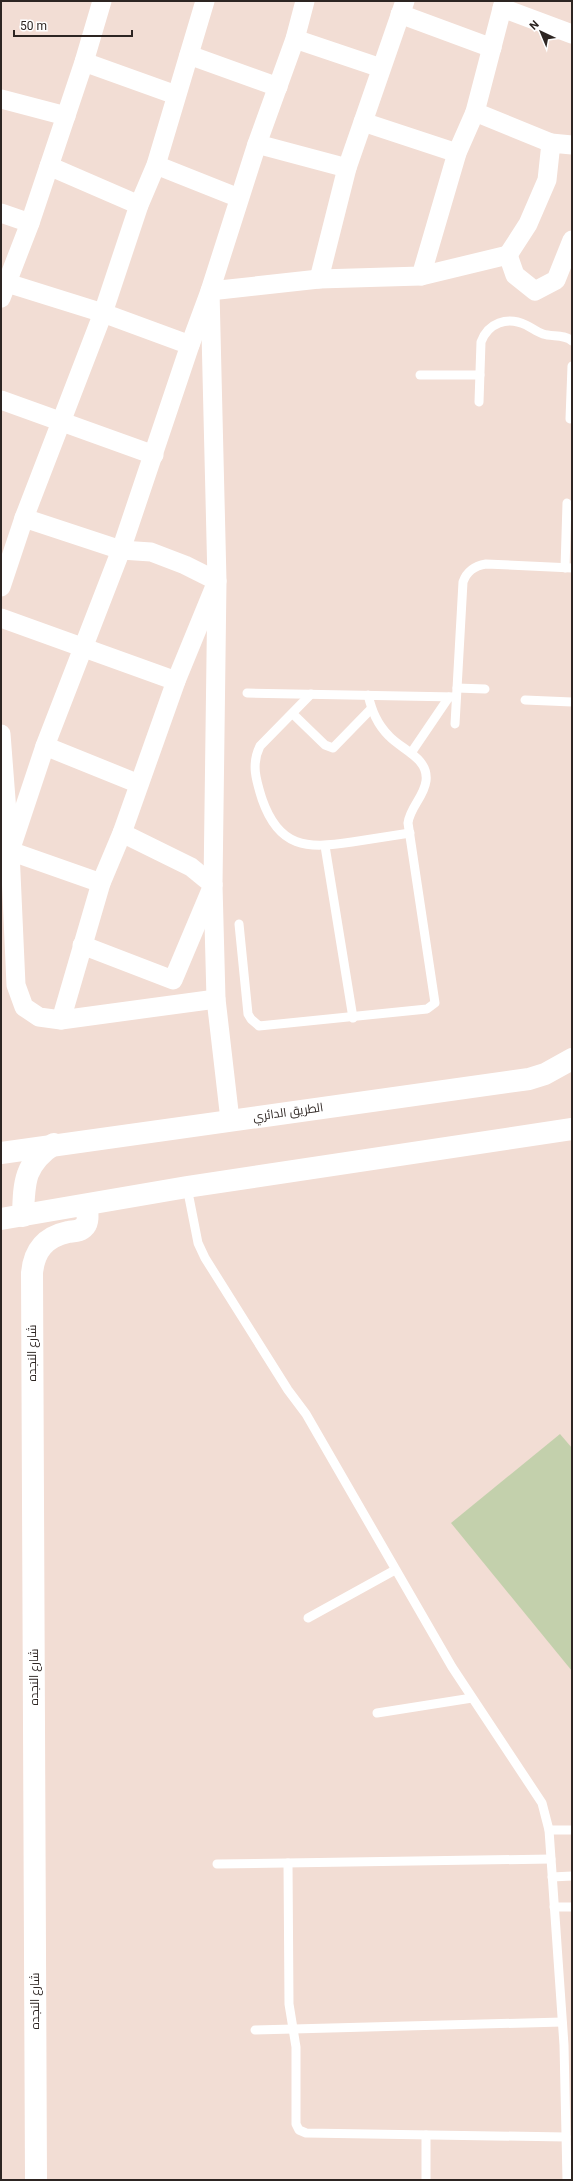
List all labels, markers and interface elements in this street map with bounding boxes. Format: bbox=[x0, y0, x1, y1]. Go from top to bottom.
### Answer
scale bar bbox=[14, 12, 132, 38]
north arrow bbox=[521, 12, 561, 52]
text: N bbox=[527, 18, 542, 33]
text: 50 m bbox=[20, 19, 47, 33]
street label: الطريق الدائري bbox=[252, 1100, 324, 1127]
street label: شارع النجده bbox=[25, 1324, 40, 1381]
street label: شارع النجده bbox=[27, 1648, 42, 1705]
street label: شارع النجده bbox=[28, 1972, 43, 2029]

